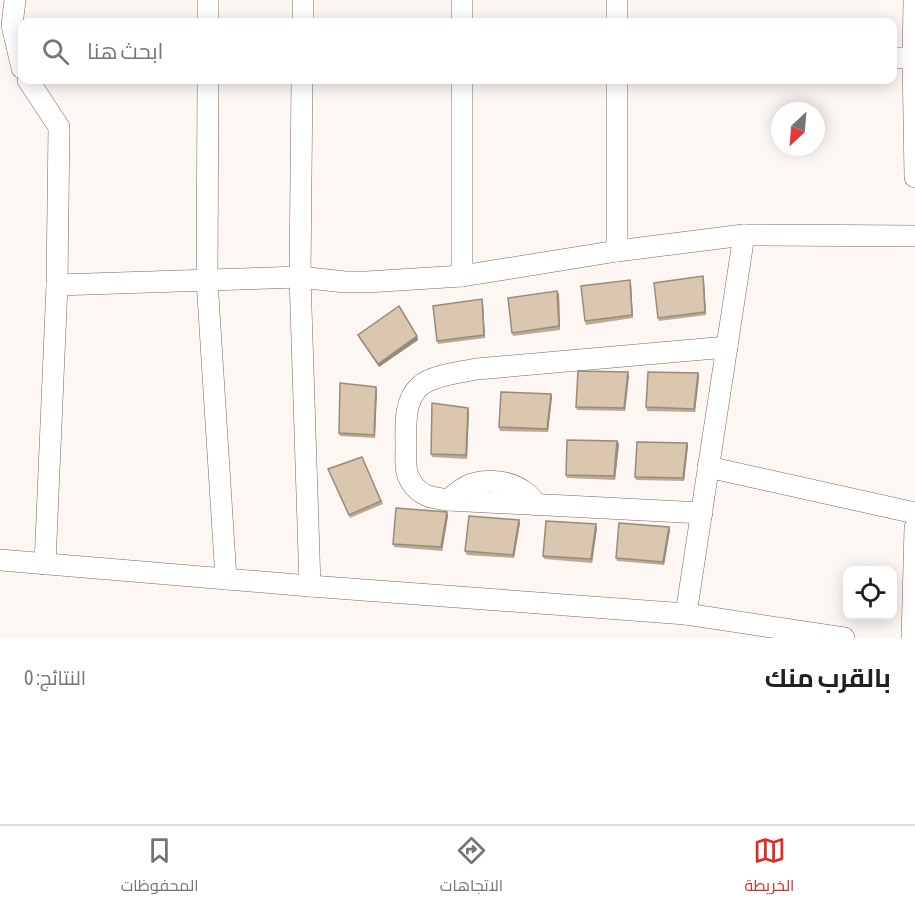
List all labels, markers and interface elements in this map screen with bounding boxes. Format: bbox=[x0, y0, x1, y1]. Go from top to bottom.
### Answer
search box bbox=[18, 18, 897, 84]
icon: search bbox=[39, 35, 72, 68]
text: ابحث هنا bbox=[87, 38, 164, 64]
north arrow bbox=[771, 102, 825, 156]
map controls bbox=[843, 566, 897, 620]
button: locate bbox=[843, 566, 897, 620]
text: بالقرب منك bbox=[765, 663, 891, 693]
text: النتائج: 0 bbox=[24, 666, 86, 689]
tab: المحفوظات bbox=[121, 834, 199, 900]
tab: الاتجاهات bbox=[440, 834, 503, 900]
tab: الخريطة bbox=[744, 834, 794, 900]

